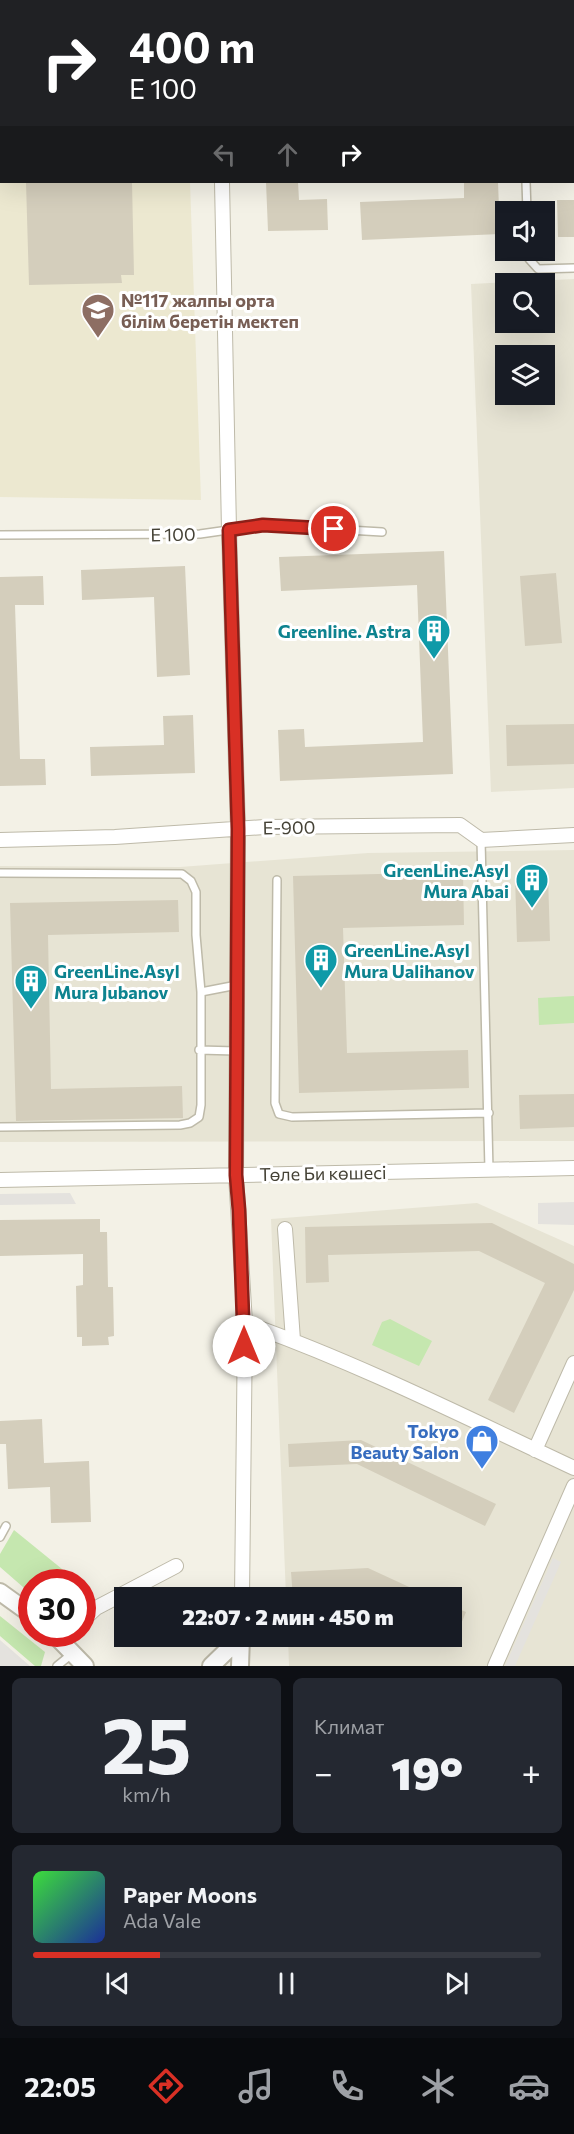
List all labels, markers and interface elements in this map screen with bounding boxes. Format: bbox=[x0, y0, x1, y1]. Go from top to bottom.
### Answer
text: 400 m bbox=[129, 20, 255, 72]
icon: right bbox=[30, 24, 108, 102]
text: E 100 bbox=[129, 72, 197, 105]
icon: left bbox=[208, 138, 241, 171]
icon: ahead bbox=[271, 138, 304, 171]
icon: right bbox=[334, 138, 367, 171]
map controls bbox=[495, 201, 555, 405]
button: sound bbox=[495, 201, 555, 261]
button: search bbox=[495, 273, 555, 333]
place label: №117 жалпы орта білім беретін мектеп bbox=[121, 289, 299, 332]
school or university icon: №117 жалпы орта білім беретін мектеп bbox=[80, 292, 116, 339]
button: layers bbox=[495, 345, 555, 405]
pin bbox=[308, 503, 359, 554]
icon: arrive bbox=[317, 512, 350, 545]
street label: E 100 bbox=[150, 523, 196, 545]
building icon: Greenline. Astra bbox=[416, 613, 452, 660]
place label: Greenline. Astra bbox=[278, 620, 411, 642]
street label: E-900 bbox=[262, 816, 316, 838]
place label: GreenLine.Asyl Mura Abai bbox=[383, 859, 509, 902]
building icon: GreenLine.Asyl Mura Abai bbox=[514, 862, 550, 909]
place label: GreenLine.Asyl Mura Ualihanov bbox=[344, 939, 475, 982]
building icon: GreenLine.Asyl Mura Ualihanov bbox=[303, 942, 339, 989]
place label: GreenLine.Asyl Mura Jubanov bbox=[54, 960, 180, 1003]
building icon: GreenLine.Asyl Mura Jubanov bbox=[13, 963, 49, 1010]
street label: Төле Би көшесі bbox=[259, 1161, 387, 1185]
position arrow bbox=[212, 1314, 276, 1378]
place label: Tokyo Beauty Salon bbox=[351, 1420, 459, 1463]
shop icon: Tokyo Beauty Salon bbox=[464, 1423, 500, 1470]
speed limit sign: 30 bbox=[18, 1569, 96, 1647]
text: 22:07 · 2 мин · 450 m bbox=[182, 1603, 394, 1630]
text: 25 bbox=[102, 1695, 191, 1790]
text: Климат bbox=[314, 1714, 384, 1738]
text: 19° bbox=[391, 1744, 463, 1799]
text: − bbox=[314, 1751, 333, 1792]
text: + bbox=[522, 1751, 541, 1792]
text: km/h bbox=[122, 1782, 171, 1806]
text: Paper Moons bbox=[123, 1881, 257, 1908]
text: Ada Vale bbox=[123, 1908, 201, 1932]
icon: previous bbox=[101, 1967, 134, 2000]
icon: pause bbox=[270, 1967, 303, 2000]
icon: next bbox=[440, 1967, 473, 2000]
icon: directions bbox=[145, 2065, 187, 2107]
icon: music bbox=[235, 2065, 277, 2107]
icon: phone bbox=[326, 2065, 368, 2107]
icon: climate bbox=[417, 2065, 459, 2107]
icon: car bbox=[508, 2065, 550, 2107]
text: 22:05 bbox=[24, 2070, 96, 2103]

